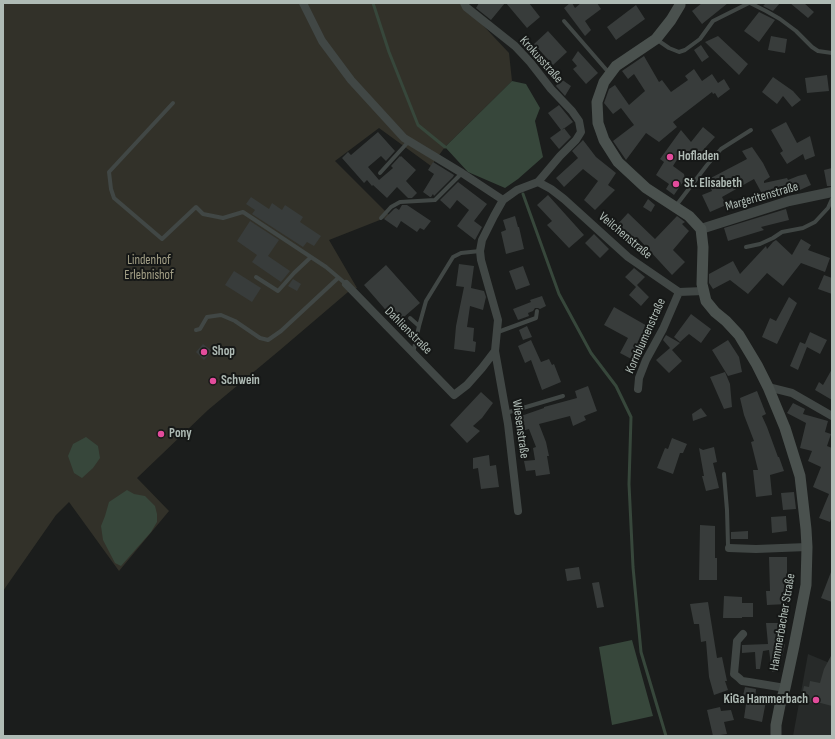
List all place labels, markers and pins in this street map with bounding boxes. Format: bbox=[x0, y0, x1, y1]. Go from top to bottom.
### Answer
place label: Hofladen bbox=[678, 149, 719, 165]
marker: Hofladen bbox=[665, 152, 675, 162]
place label: St. Elisabeth bbox=[684, 176, 742, 192]
marker: St. Elisabeth bbox=[671, 179, 681, 189]
place label: Shop bbox=[212, 344, 235, 360]
marker: Shop bbox=[199, 347, 209, 357]
place label: Schwein bbox=[221, 373, 260, 389]
marker: Schwein bbox=[208, 376, 218, 386]
place label: Pony bbox=[169, 426, 192, 442]
marker: Pony bbox=[156, 429, 166, 439]
place label: KiGa Hammerbach bbox=[724, 692, 808, 708]
marker: KiGa Hammerbach bbox=[811, 695, 821, 705]

